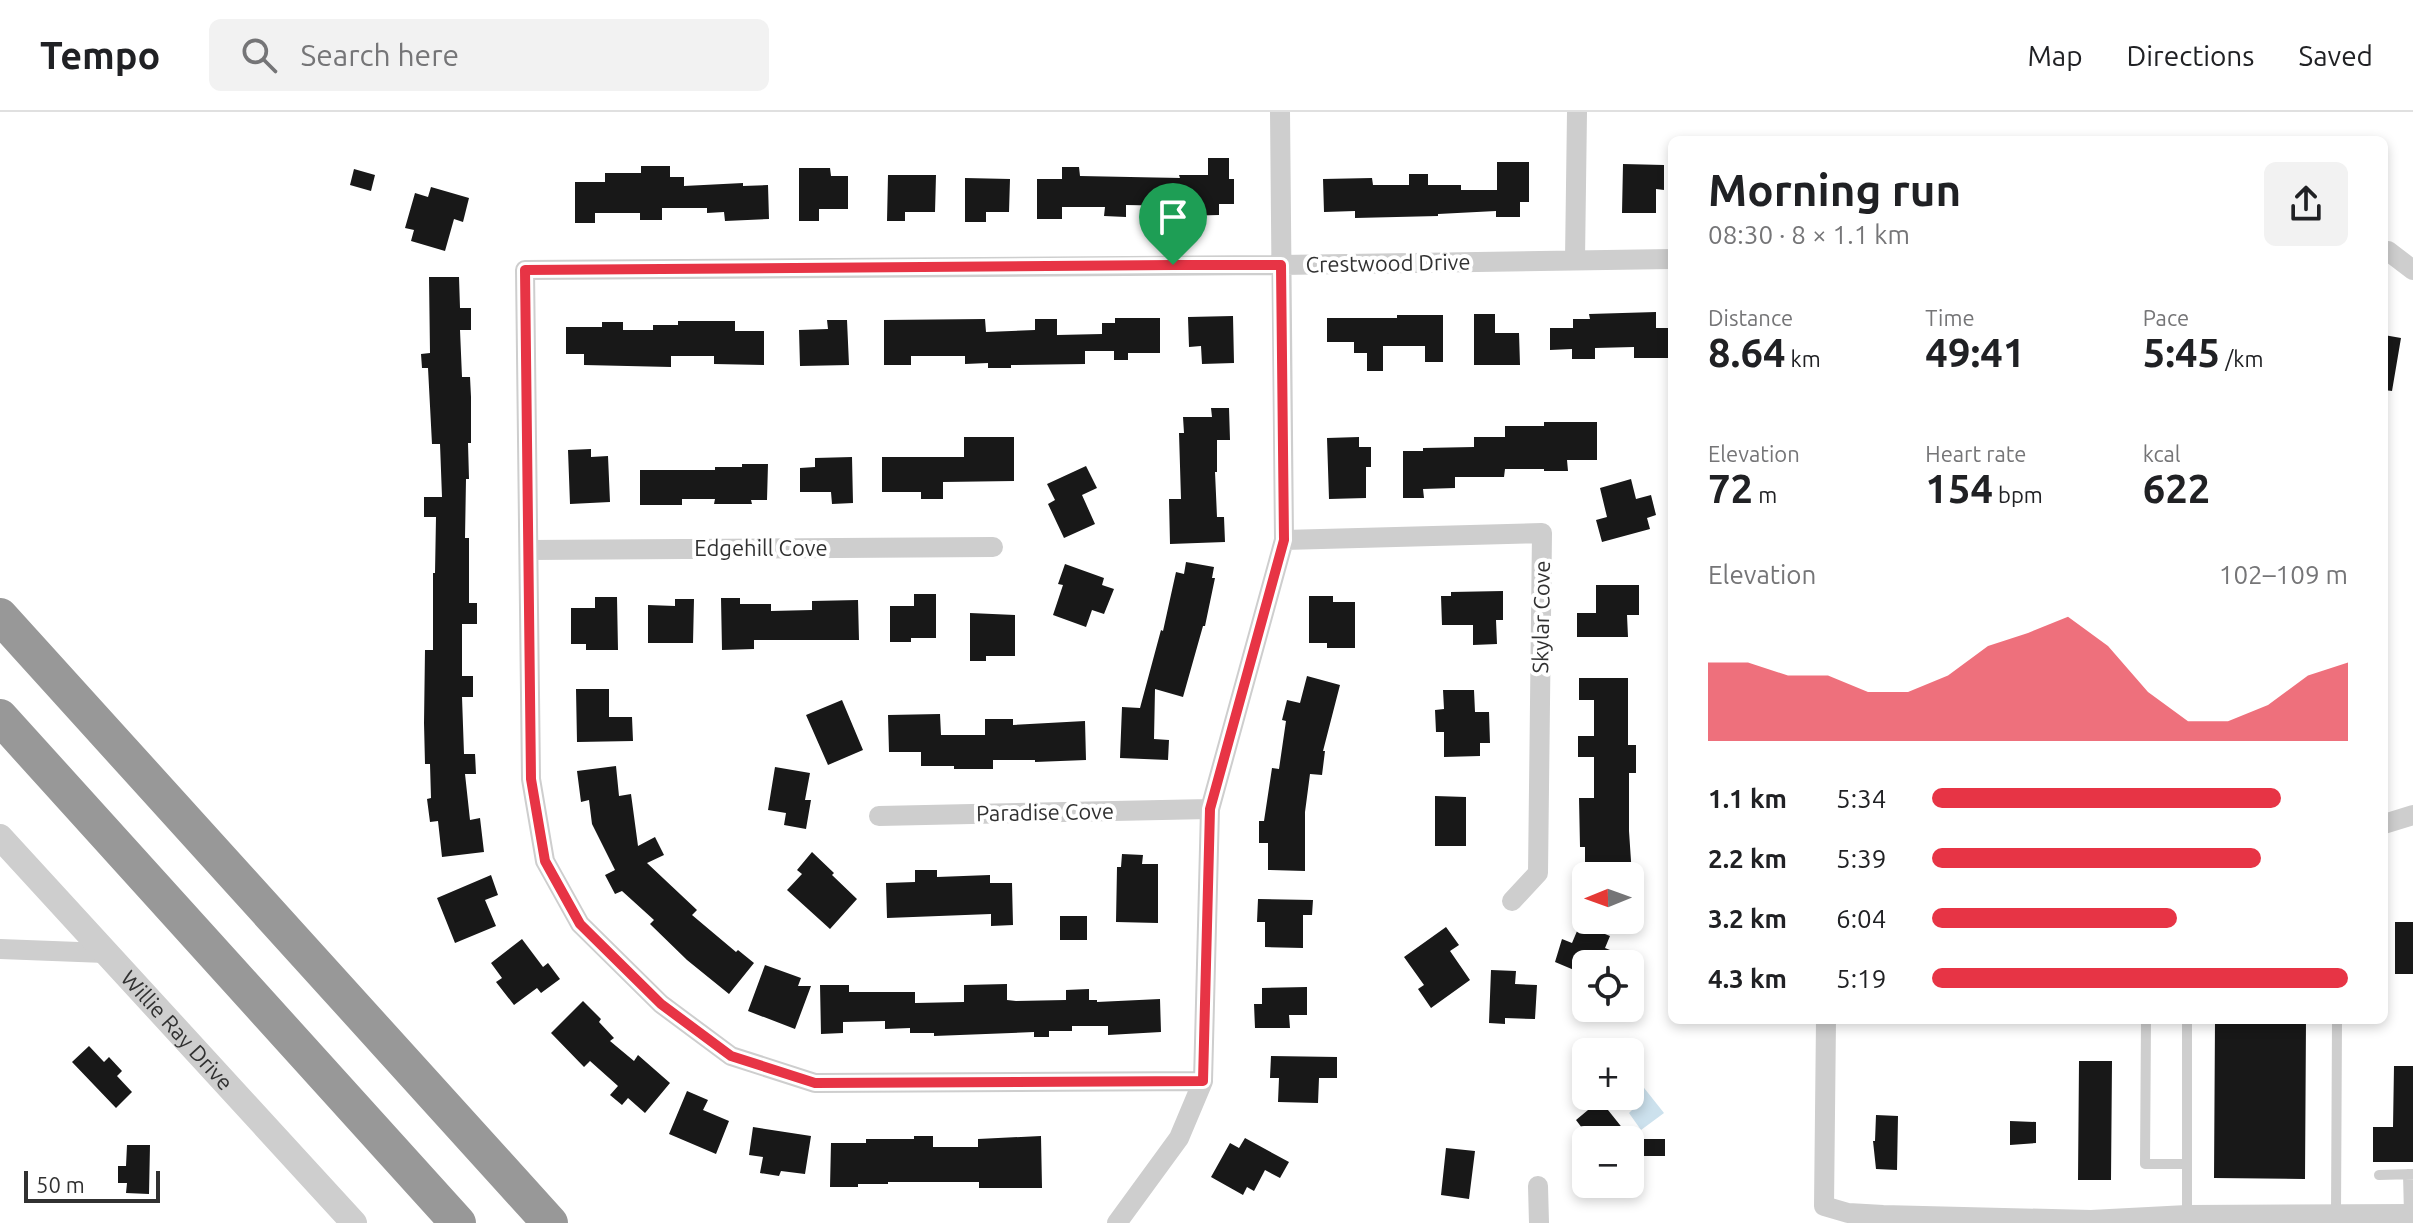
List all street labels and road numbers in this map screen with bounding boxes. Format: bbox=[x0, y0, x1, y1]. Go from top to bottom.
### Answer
street label: Crestwood Drive bbox=[1305, 249, 1471, 276]
street label: Edgehill Cove bbox=[694, 535, 828, 560]
street label: Skylar Cove bbox=[1527, 560, 1554, 674]
street label: Paradise Cove bbox=[976, 798, 1114, 825]
street label: Willie Ray Drive bbox=[117, 965, 238, 1095]

